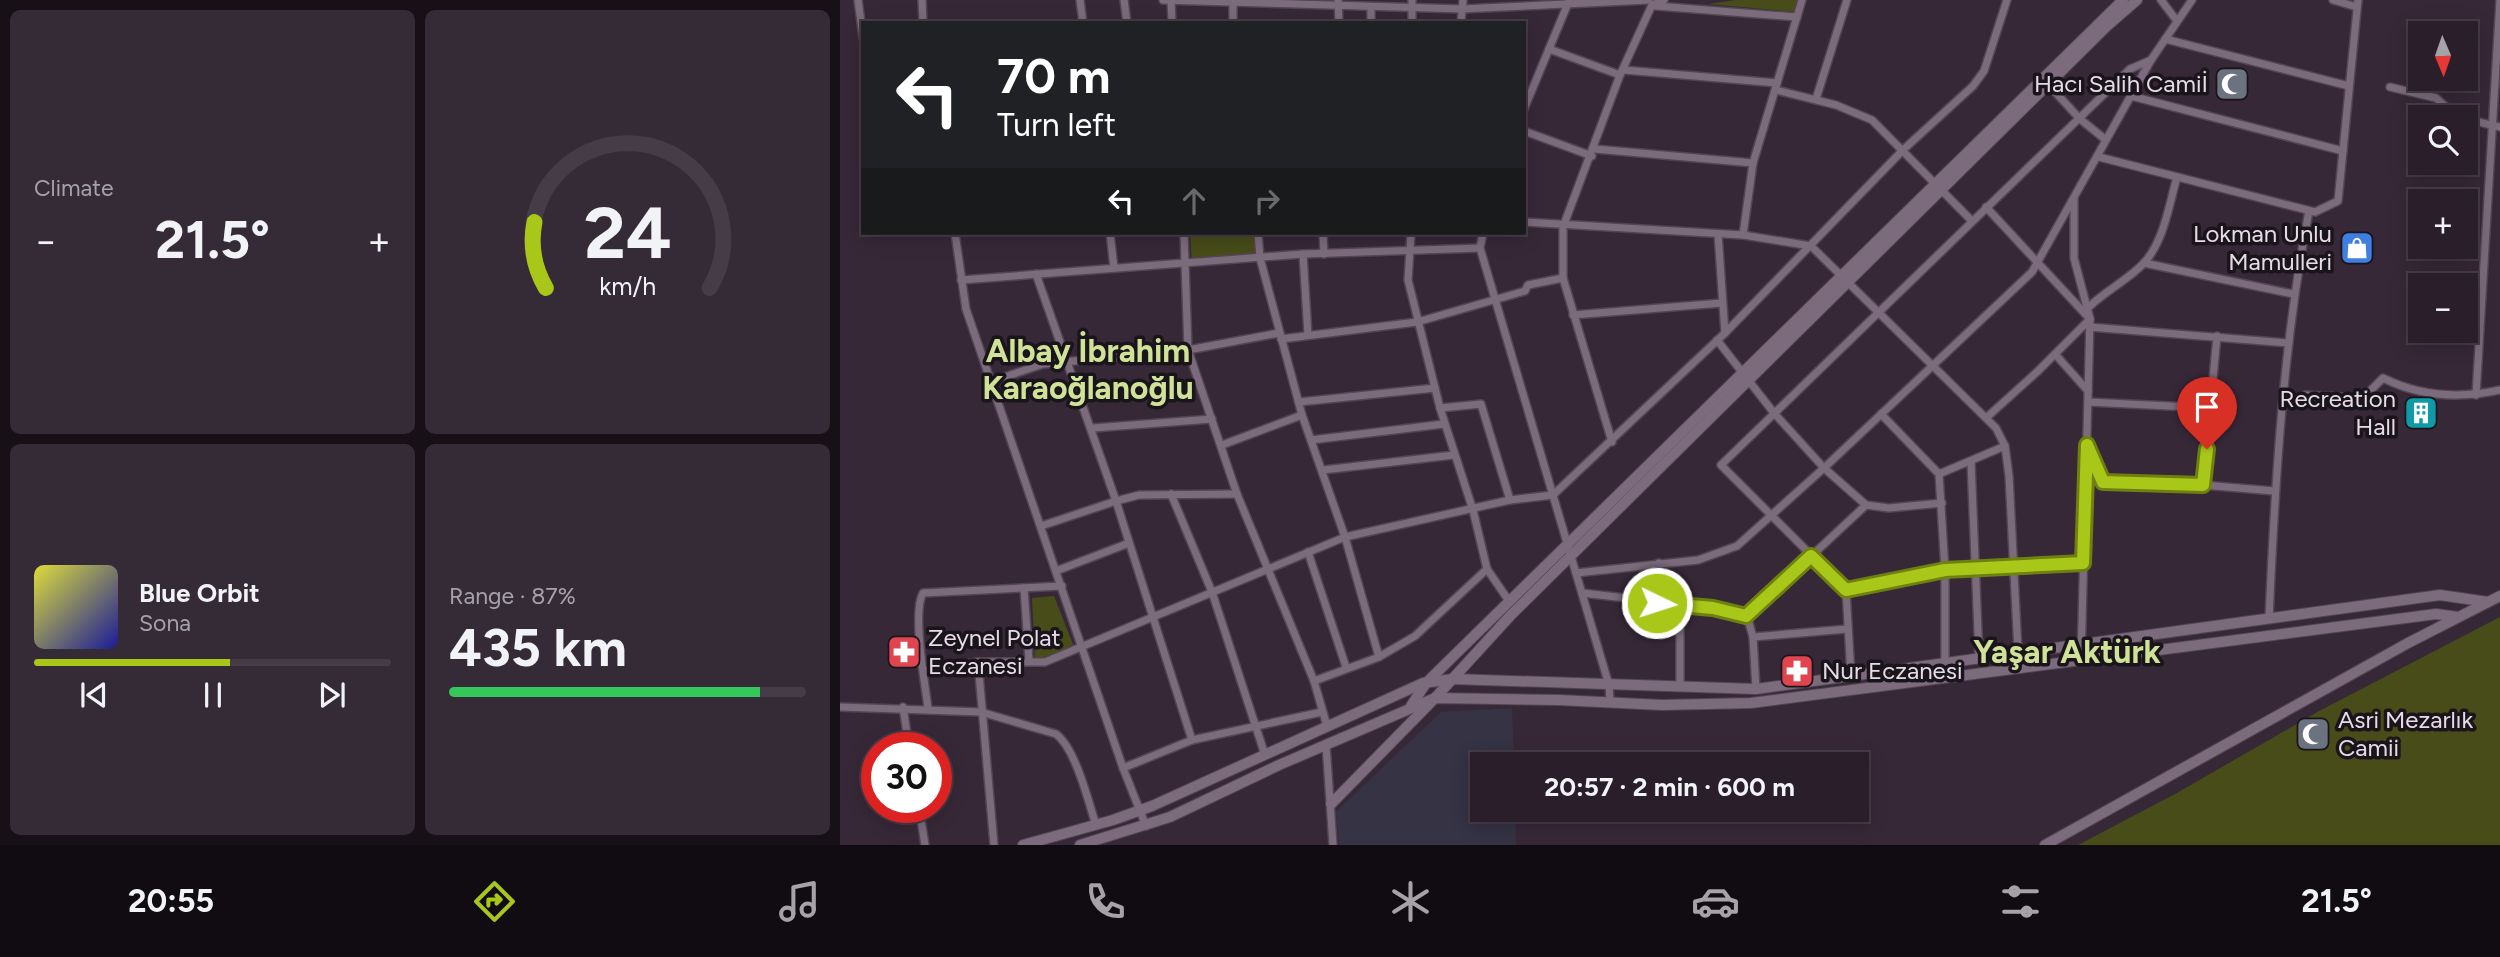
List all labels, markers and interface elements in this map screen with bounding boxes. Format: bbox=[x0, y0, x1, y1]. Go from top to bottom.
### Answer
north arrow bbox=[2408, 21, 2478, 91]
map controls bbox=[2408, 21, 2478, 343]
text: 70 m bbox=[997, 46, 1110, 105]
icon: left bbox=[882, 49, 973, 140]
mosque icon: Hacı Salih Camiİ bbox=[2213, 65, 2251, 103]
place label: Hacı Salih Camiİ bbox=[2034, 69, 2208, 98]
button: search bbox=[2408, 105, 2478, 175]
text: Turn left bbox=[997, 106, 1116, 144]
text: Climate bbox=[34, 174, 113, 202]
icon: left bbox=[1102, 182, 1140, 220]
icon: ahead bbox=[1175, 182, 1213, 220]
icon: right bbox=[1248, 182, 1286, 220]
text: 24 bbox=[583, 189, 672, 276]
button: + bbox=[2408, 189, 2478, 259]
text: 21.5° bbox=[155, 209, 270, 271]
text: − bbox=[34, 218, 58, 264]
text: + bbox=[367, 218, 391, 264]
place label: Lokman Unlu Mamulleri bbox=[2193, 219, 2332, 276]
shop icon: Lokman Unlu Mamulleri bbox=[2338, 229, 2376, 267]
text: km/h bbox=[599, 271, 656, 301]
button: − bbox=[2408, 273, 2478, 343]
district label: Albay İbrahim Karaoğlanoğlu bbox=[982, 331, 1194, 407]
pin bbox=[2177, 377, 2237, 449]
place label: Recreation Hall bbox=[2279, 384, 2396, 441]
icon: arrive bbox=[2188, 388, 2226, 426]
building icon: Recreation Hall bbox=[2402, 394, 2440, 432]
position arrow bbox=[1620, 566, 1694, 640]
text: Blue Orbit bbox=[139, 577, 260, 609]
text: Range · 87% bbox=[449, 582, 576, 610]
text: Sona bbox=[139, 609, 191, 637]
text: 435 km bbox=[449, 617, 627, 679]
place label: Zeynel Polat Eczanesi bbox=[928, 623, 1061, 680]
pharmacy icon: Zeynel Polat Eczanesi bbox=[885, 633, 923, 671]
district label: Yaşar Aktürk bbox=[1973, 633, 2162, 671]
pharmacy icon: Nur Eczanesi bbox=[1778, 652, 1816, 690]
place label: Nur Eczanesi bbox=[1822, 656, 1962, 685]
icon: previous bbox=[75, 676, 113, 714]
icon: pause bbox=[194, 676, 232, 714]
icon: next bbox=[313, 676, 351, 714]
place label: Asri Mezarlık Camii bbox=[2338, 705, 2473, 762]
mosque icon: Asri Mezarlık Camii bbox=[2294, 715, 2332, 753]
speed limit sign: 30 bbox=[861, 732, 952, 823]
text: 20:57 · 2 min · 600 m bbox=[1544, 771, 1795, 803]
icon: directions bbox=[470, 877, 519, 926]
icon: music bbox=[775, 877, 824, 926]
icon: phone bbox=[1081, 877, 1130, 926]
icon: climate bbox=[1386, 877, 1435, 926]
icon: car bbox=[1691, 877, 1740, 926]
icon: filters bbox=[1996, 877, 2045, 926]
text: 20:55 bbox=[128, 882, 214, 920]
text: 21.5° bbox=[2301, 882, 2372, 920]

